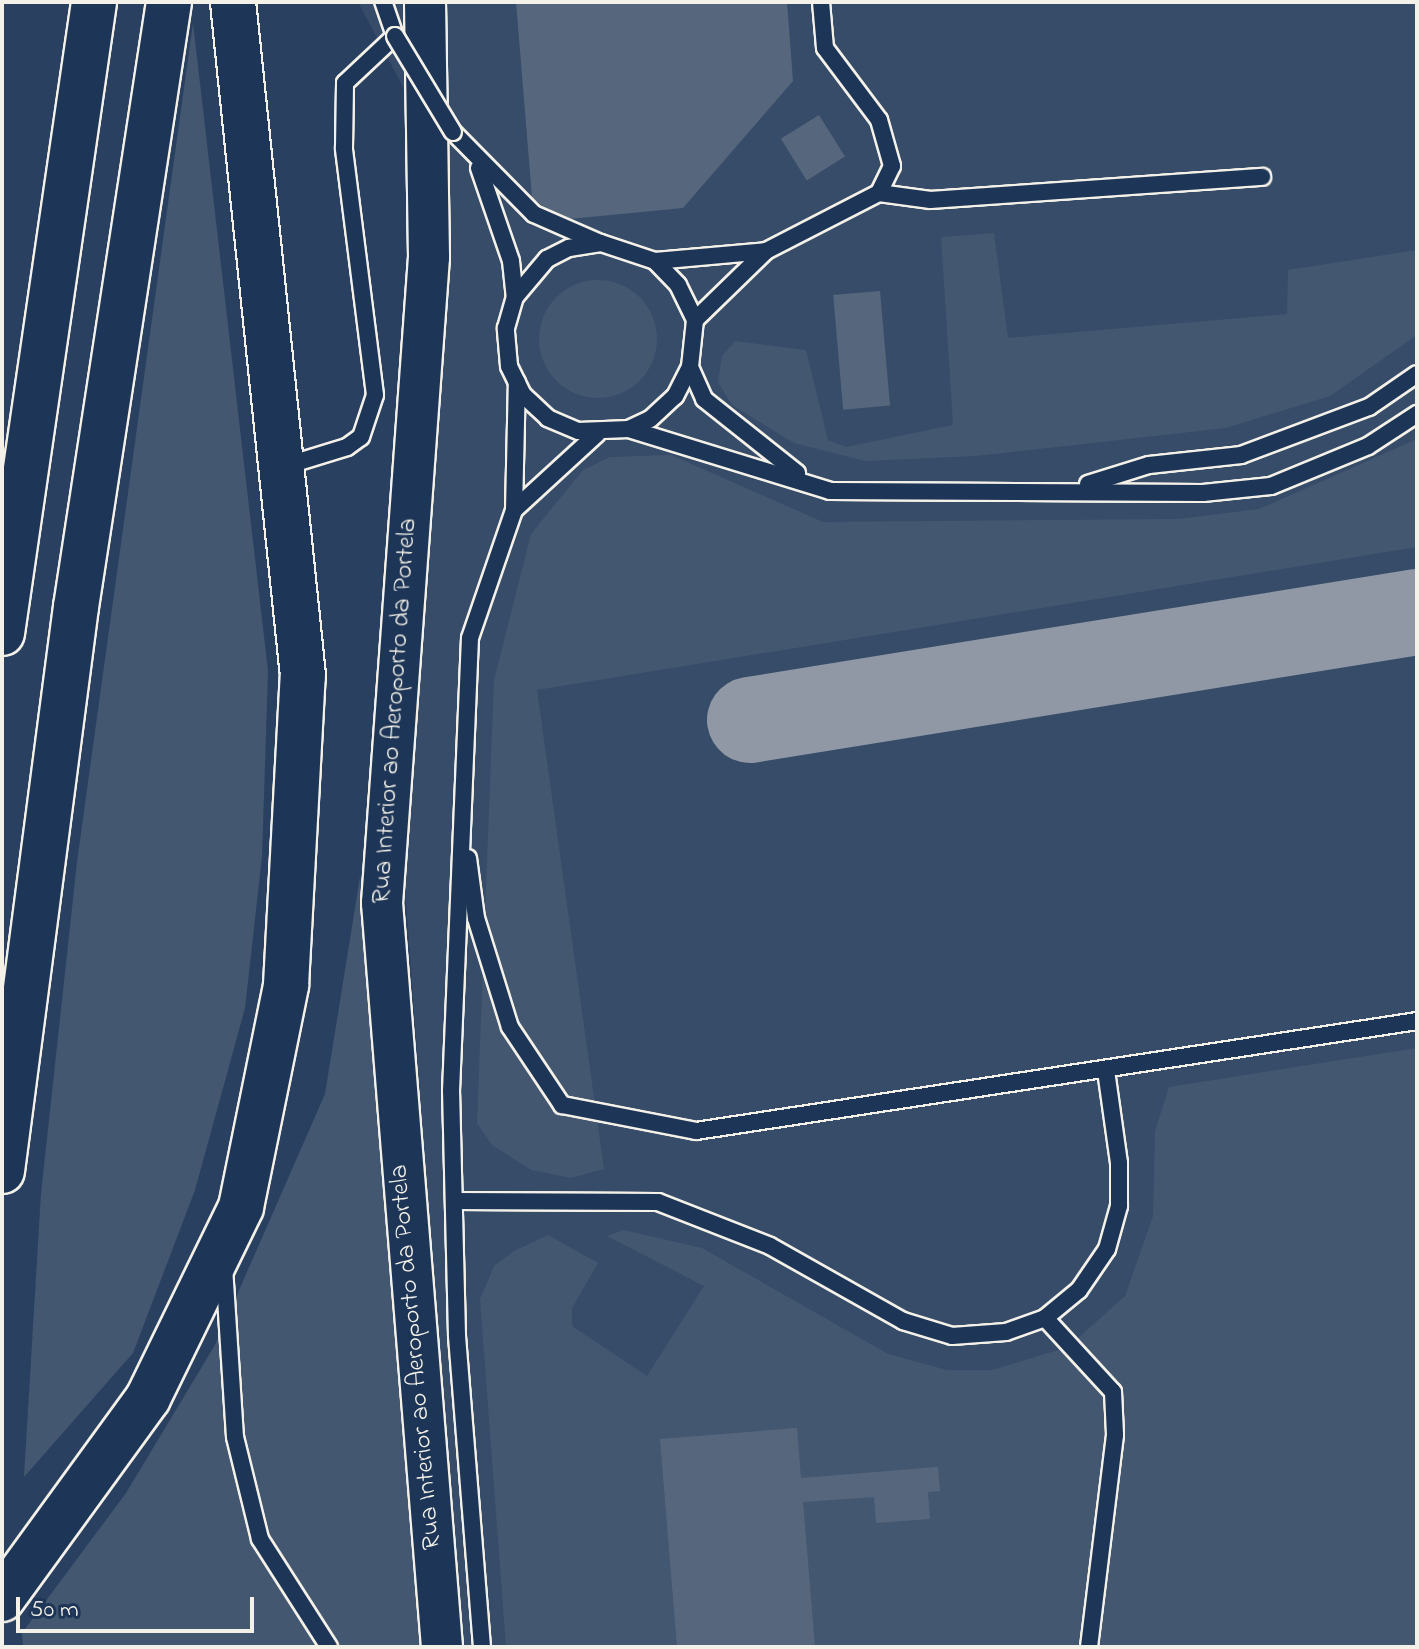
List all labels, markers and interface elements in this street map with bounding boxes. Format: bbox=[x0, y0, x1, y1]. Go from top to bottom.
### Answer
street label: Rua Interior ao Aeroporto da Portela bbox=[367, 517, 425, 905]
street label: Rua Interior ao Aeroporto da Portela bbox=[385, 1163, 449, 1551]
scale bar bbox=[20, 1581, 258, 1631]
text: 50 m bbox=[30, 1593, 79, 1628]

